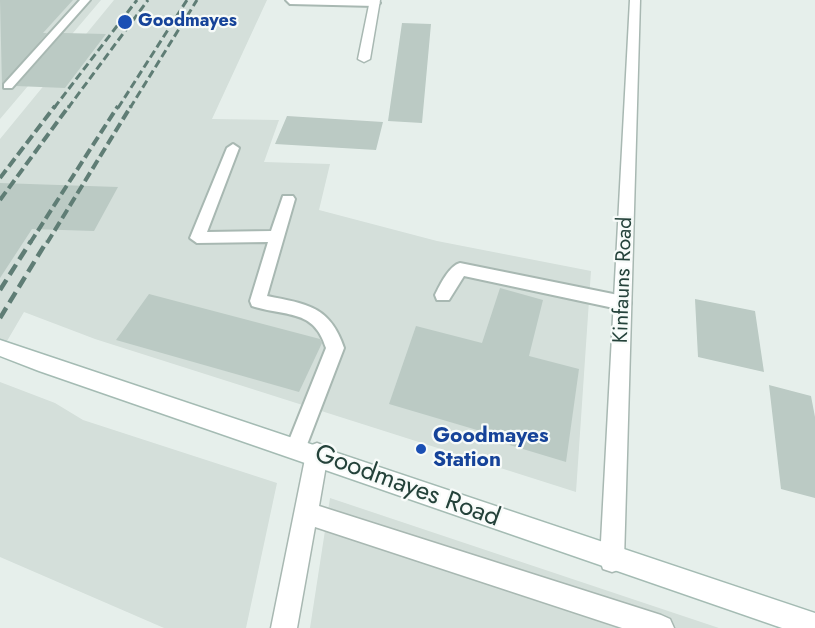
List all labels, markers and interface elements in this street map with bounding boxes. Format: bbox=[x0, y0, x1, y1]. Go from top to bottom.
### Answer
place label: Goodmayes bbox=[138, 11, 237, 33]
marker: Goodmayes bbox=[116, 13, 134, 31]
street label: Kinfauns Road bbox=[609, 216, 639, 344]
place label: Goodmayes Station bbox=[433, 424, 548, 474]
street label: Goodmayes Road bbox=[310, 439, 504, 535]
marker: Goodmayes Station bbox=[414, 442, 428, 456]

